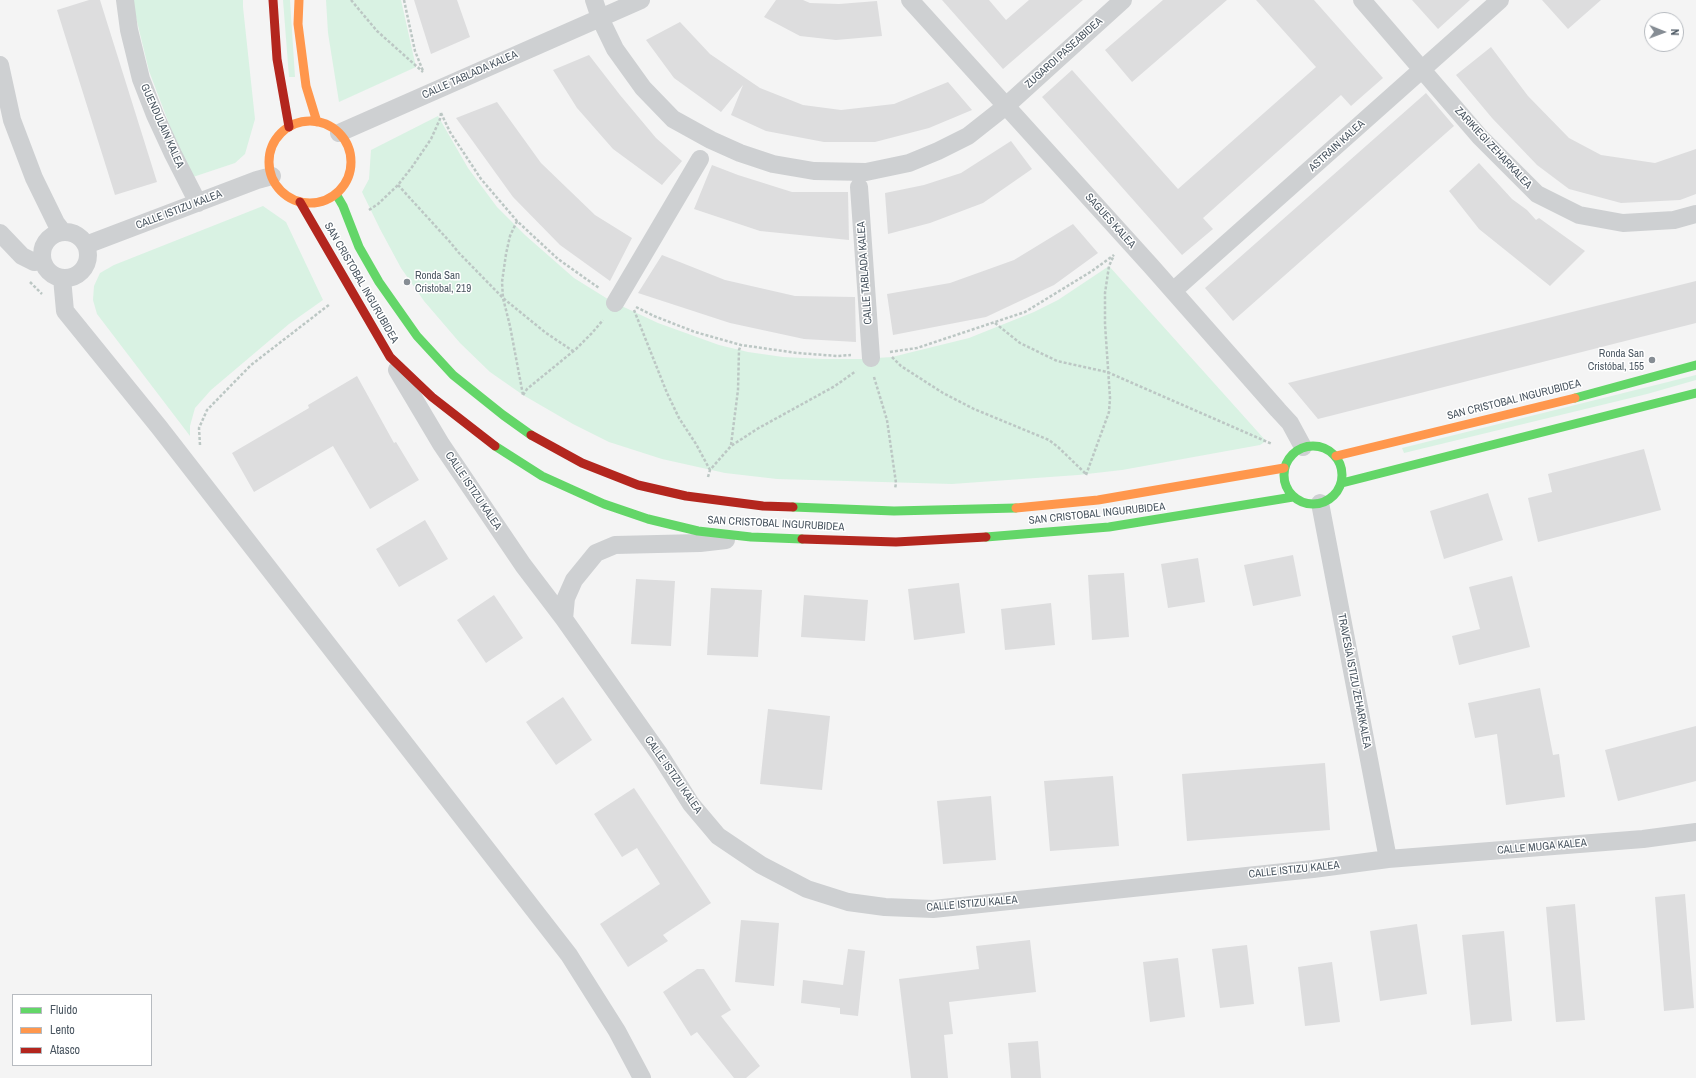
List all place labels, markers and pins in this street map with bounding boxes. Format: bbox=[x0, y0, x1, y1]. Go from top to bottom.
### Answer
place label: Ronda San Cristobal, 219 bbox=[415, 269, 471, 295]
marker: Ronda San Cristobal, 219 bbox=[402, 277, 412, 287]
place label: Ronda San Cristóbal, 155 bbox=[1588, 347, 1644, 373]
marker: Ronda San Cristóbal, 155 bbox=[1647, 355, 1657, 365]

